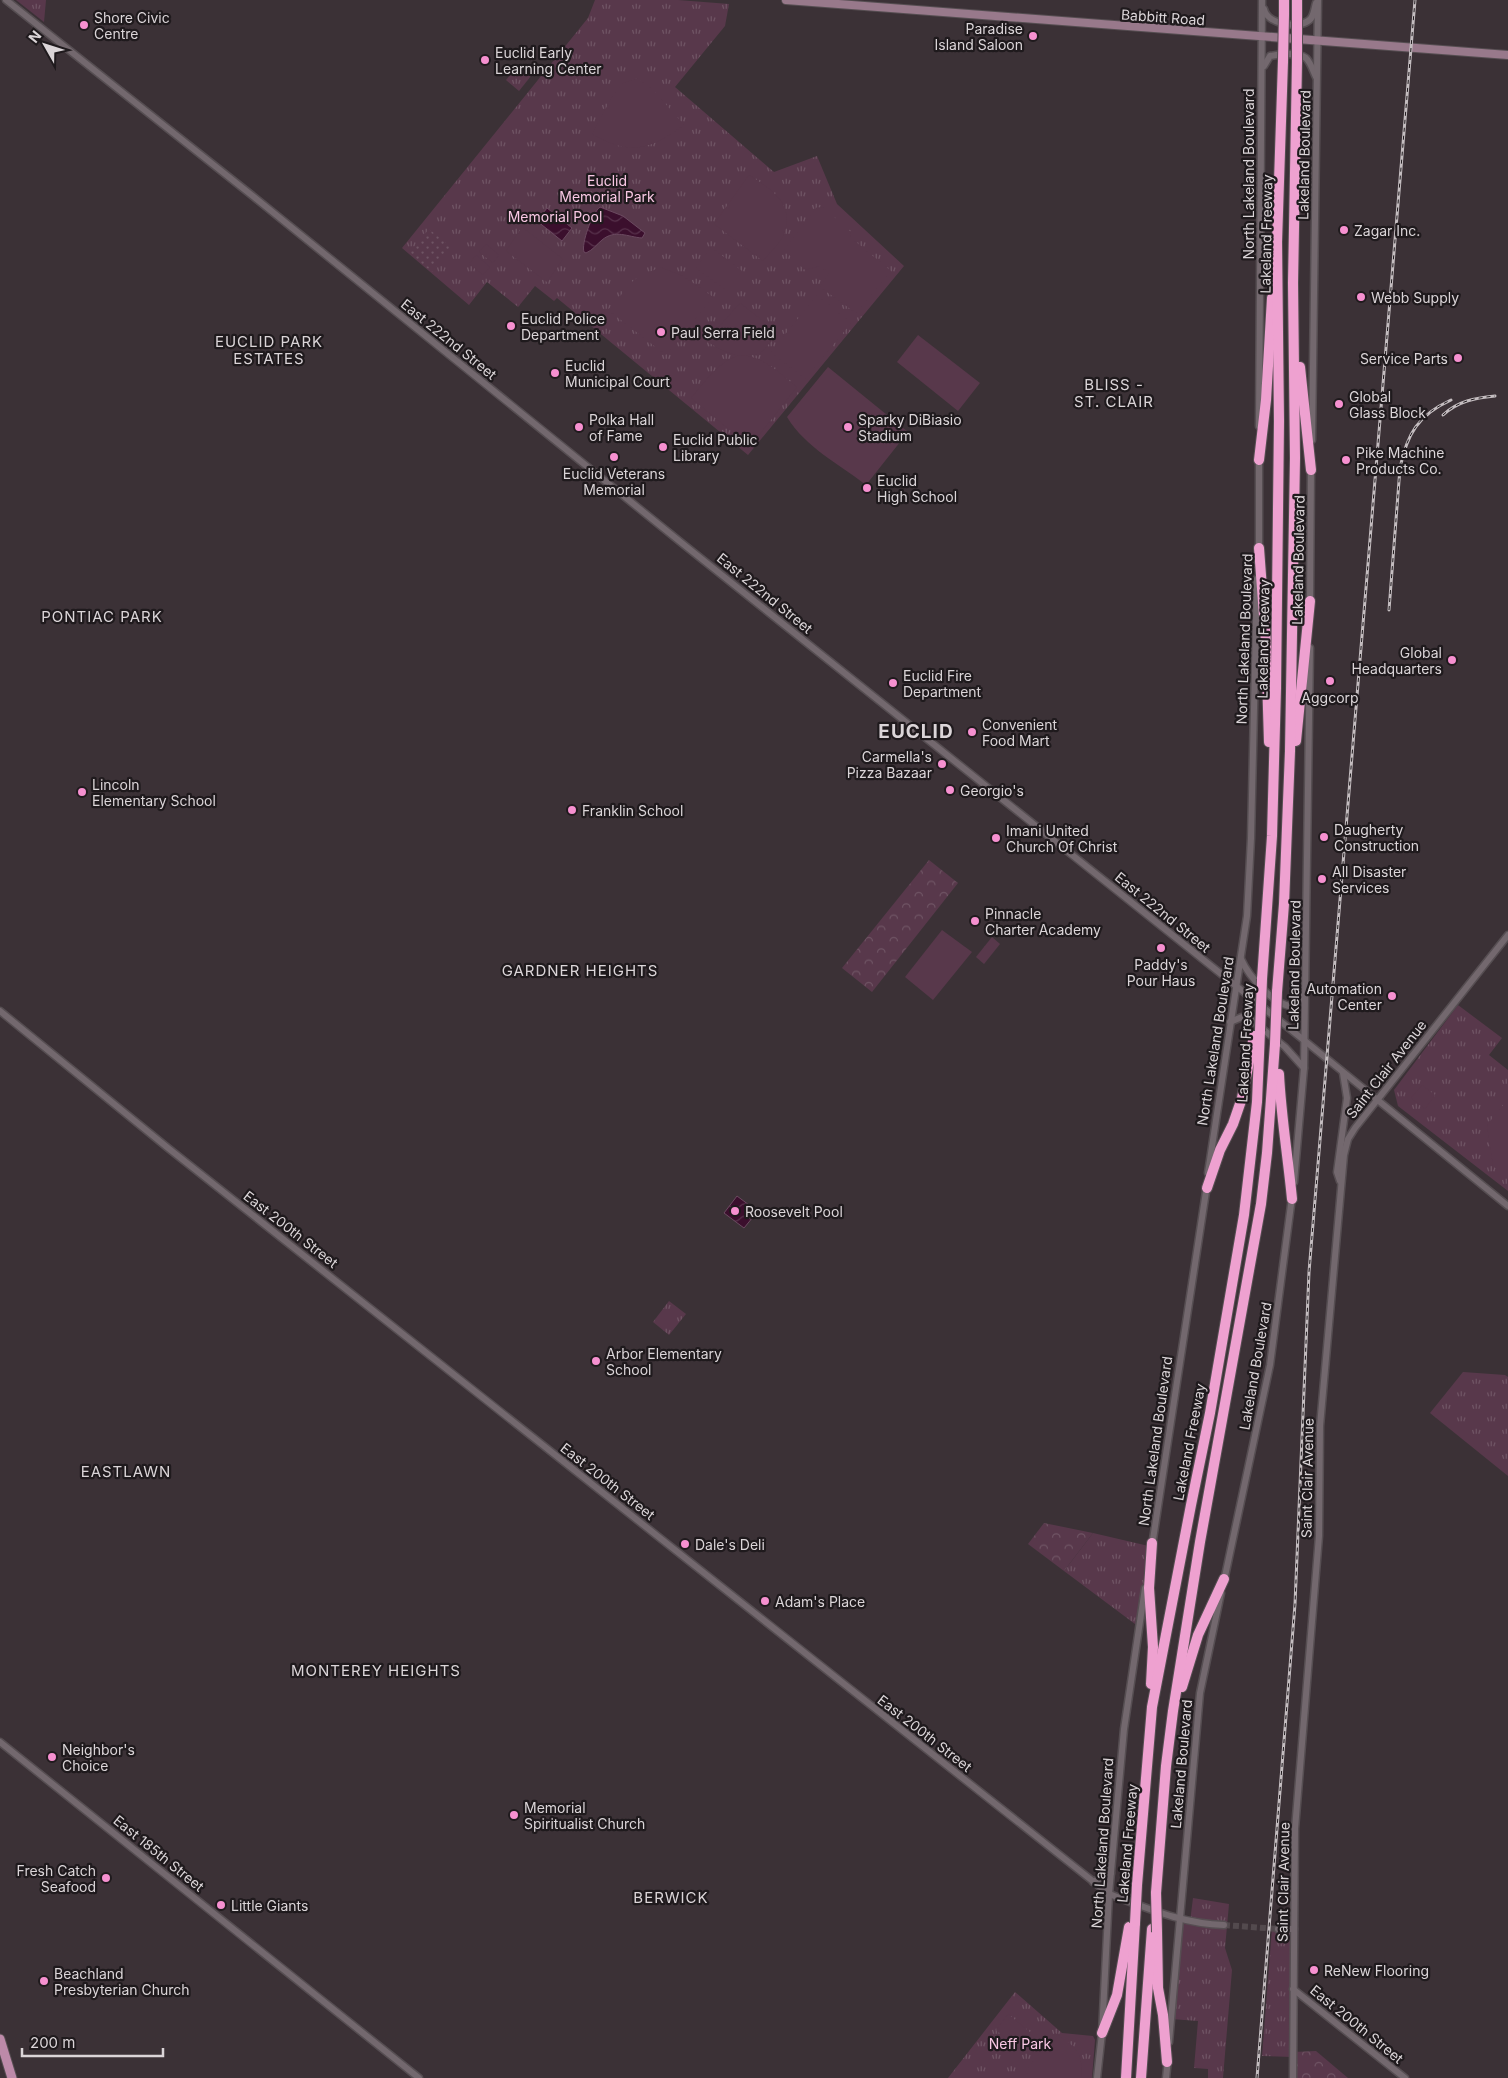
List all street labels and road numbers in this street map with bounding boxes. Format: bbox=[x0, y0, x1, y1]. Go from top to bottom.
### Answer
street label: Babbitt Road bbox=[1120, 6, 1206, 28]
street label: North Lakeland Boulevard bbox=[1240, 89, 1257, 259]
street label: Lakeland Boulevard bbox=[1294, 90, 1314, 220]
street label: Lakeland Freeway bbox=[1256, 174, 1276, 294]
street label: East 222nd Street bbox=[398, 295, 501, 383]
street label: Lakeland Boulevard bbox=[1288, 495, 1308, 625]
street label: East 222nd Street bbox=[714, 549, 817, 637]
street label: North Lakeland Boulevard bbox=[1233, 553, 1255, 725]
street label: Lakeland Freeway bbox=[1253, 579, 1273, 699]
street label: East 222nd Street bbox=[1112, 868, 1215, 956]
street label: Lakeland Boulevard bbox=[1284, 900, 1304, 1030]
street label: North Lakeland Boulevard bbox=[1193, 955, 1237, 1127]
street label: Lakeland Freeway bbox=[1233, 983, 1257, 1103]
street label: Saint Clair Avenue bbox=[1342, 1016, 1430, 1122]
street label: East 200th Street bbox=[240, 1187, 342, 1271]
street label: Lakeland Boulevard bbox=[1235, 1301, 1275, 1431]
street label: North Lakeland Boulevard bbox=[1135, 1355, 1175, 1527]
street label: Lakeland Freeway bbox=[1169, 1382, 1209, 1502]
street label: Saint Clair Avenue bbox=[1297, 1418, 1317, 1538]
street label: East 200th Street bbox=[557, 1439, 659, 1523]
street label: East 200th Street bbox=[874, 1691, 976, 1775]
street label: Lakeland Boulevard bbox=[1167, 1699, 1195, 1829]
street label: North Lakeland Boulevard bbox=[1088, 1757, 1116, 1929]
street label: Lakeland Freeway bbox=[1113, 1783, 1141, 1903]
street label: East 185th Street bbox=[110, 1811, 208, 1895]
street label: Saint Clair Avenue bbox=[1273, 1822, 1293, 1942]
street label: East 200th Street bbox=[1307, 1981, 1407, 2067]

